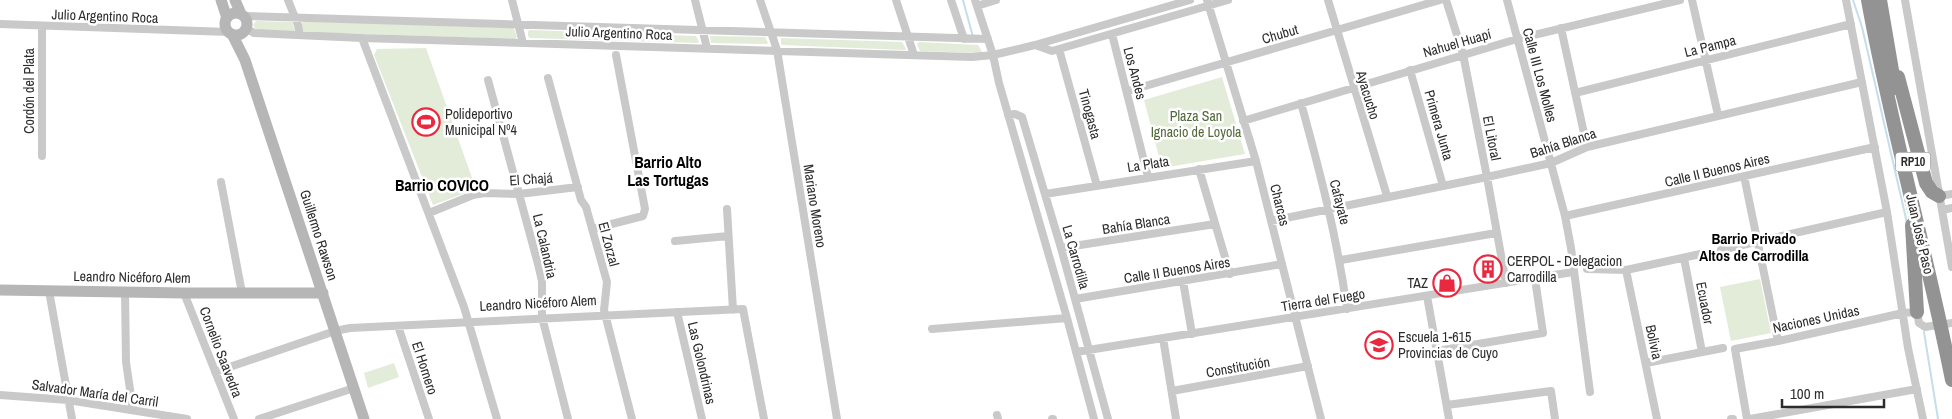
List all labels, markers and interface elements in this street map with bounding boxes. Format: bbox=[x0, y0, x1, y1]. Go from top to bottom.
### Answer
street label: Julio Argentino Roca bbox=[51, 5, 159, 27]
street label: Chubut bbox=[1260, 20, 1300, 48]
street label: Julio Argentino Roca bbox=[565, 22, 673, 44]
street label: Nahuel Huapí bbox=[1421, 24, 1494, 61]
street label: Calle III Los Molles bbox=[1519, 26, 1561, 124]
street label: La Pampa bbox=[1682, 31, 1738, 61]
street label: Los Andes bbox=[1119, 45, 1151, 101]
street label: Cordón del Plata bbox=[20, 48, 38, 134]
street label: Ayacucho bbox=[1352, 67, 1384, 122]
street label: Tinogasta bbox=[1075, 87, 1105, 141]
street label: Primera Junta bbox=[1420, 88, 1458, 163]
place label: Polideportivo Municipal Nº4 bbox=[445, 105, 517, 139]
sports icon: Polideportivo Municipal Nº4 bbox=[411, 107, 441, 137]
park label: Plaza San Ignacio de Loyola bbox=[1151, 107, 1242, 141]
street label: El Litoral bbox=[1479, 114, 1505, 162]
street label: Bahía Blanca bbox=[1528, 124, 1599, 162]
street label: Calle II Buenos Aires bbox=[1663, 149, 1772, 191]
district label: Barrio Alto Las Tortugas bbox=[627, 151, 709, 191]
street label: La Plata bbox=[1126, 152, 1171, 176]
road number: RP10 bbox=[1896, 152, 1930, 172]
street label: Mariano Moreno bbox=[800, 163, 830, 249]
street label: El Chajá bbox=[509, 168, 554, 189]
district label: Barrio COVICO bbox=[395, 174, 489, 196]
street label: Cafayate bbox=[1326, 178, 1354, 226]
street label: Charcas bbox=[1266, 182, 1294, 228]
street label: Guillermo Rawson bbox=[296, 187, 342, 283]
street label: Juan José Paso bbox=[1902, 192, 1938, 276]
street label: Bahía Blanca bbox=[1101, 210, 1172, 238]
street label: La Calandria bbox=[529, 212, 561, 281]
street label: El Zorzal bbox=[594, 220, 624, 268]
street label: La Carrodilla bbox=[1058, 223, 1094, 292]
district label: Barrio Privado Altos de Carrodilla bbox=[1699, 228, 1809, 266]
place label: CERPOL - Delegacion Carrodilla bbox=[1507, 252, 1622, 286]
street label: Calle II Buenos Aires bbox=[1123, 253, 1232, 287]
building icon: CERPOL - Delegacion Carrodilla bbox=[1473, 254, 1503, 284]
street label: Leandro Nicéforo Alem bbox=[73, 267, 191, 287]
shop icon: TAZ bbox=[1432, 268, 1462, 298]
place label: TAZ bbox=[1407, 274, 1428, 292]
street label: Ecuador bbox=[1692, 280, 1718, 326]
street label: Tierra del Fuego bbox=[1280, 284, 1366, 316]
street label: Leandro Nicéforo Alem bbox=[479, 291, 597, 315]
street label: Naciones Unidas bbox=[1771, 301, 1861, 337]
street label: Cornelio Saavedra bbox=[195, 304, 247, 400]
street label: Las Golondrinas bbox=[684, 320, 720, 406]
street label: Bolivia bbox=[1642, 323, 1667, 362]
place label: Escuela 1-615 Provincias de Cuyo bbox=[1398, 328, 1498, 362]
school or university icon: Escuela 1-615 Provincias de Cuyo bbox=[1364, 330, 1394, 360]
street label: El Hornero bbox=[408, 339, 442, 397]
street label: Constitución bbox=[1205, 353, 1271, 381]
street label: Salvador María del Carril bbox=[31, 375, 159, 411]
scale bar bbox=[1782, 376, 1884, 408]
text: 100 m bbox=[1790, 383, 1824, 404]

